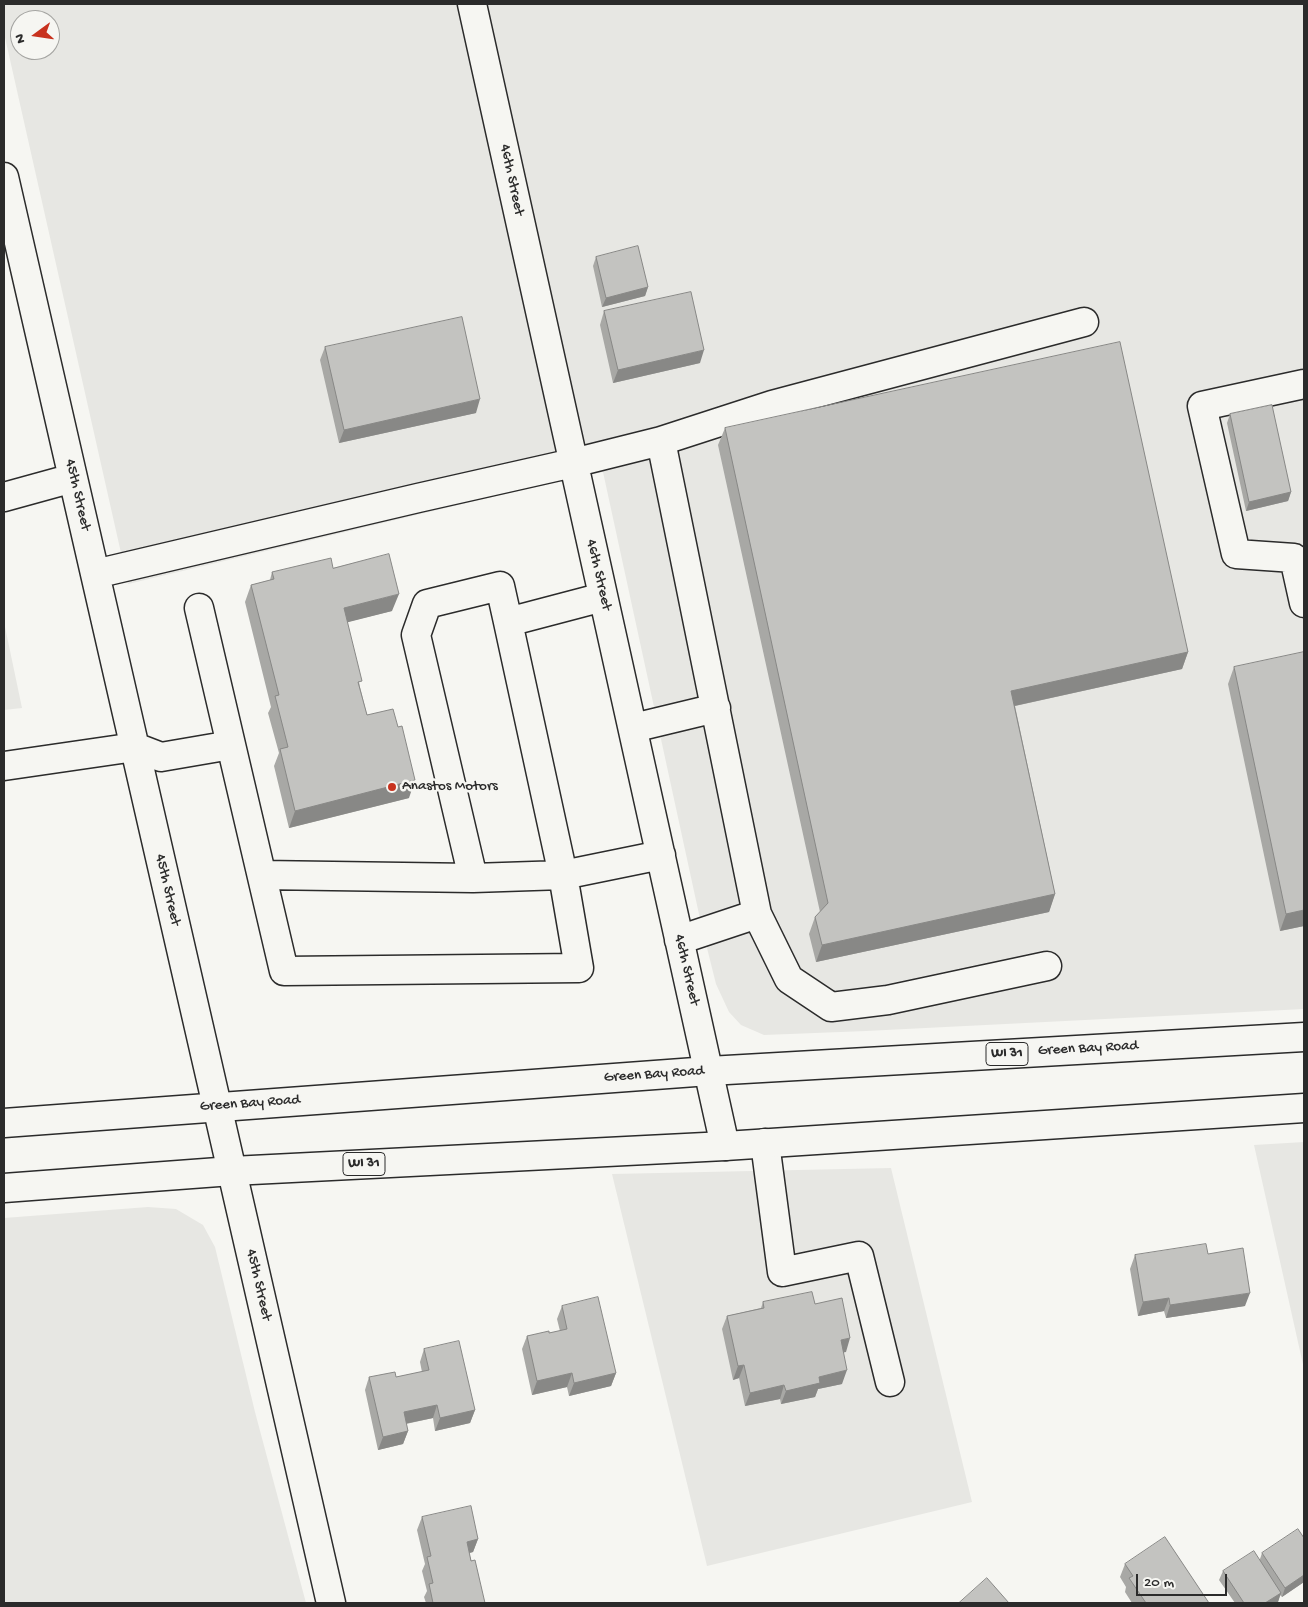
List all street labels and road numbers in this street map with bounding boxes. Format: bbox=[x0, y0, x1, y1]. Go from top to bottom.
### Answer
street label: 46th Street bbox=[495, 143, 527, 217]
street label: 45th Street bbox=[60, 458, 94, 532]
street label: 46th Street bbox=[581, 538, 615, 612]
street label: 45th Street bbox=[150, 853, 184, 927]
street label: 46th Street bbox=[669, 933, 703, 1007]
street label: Green Bay Road bbox=[1037, 1037, 1139, 1061]
road number: WI 31 bbox=[986, 1042, 1028, 1066]
street label: Green Bay Road bbox=[603, 1063, 705, 1087]
street label: Green Bay Road bbox=[199, 1092, 301, 1116]
road number: WI 31 bbox=[343, 1152, 385, 1176]
street label: 45th Street bbox=[241, 1248, 275, 1322]

